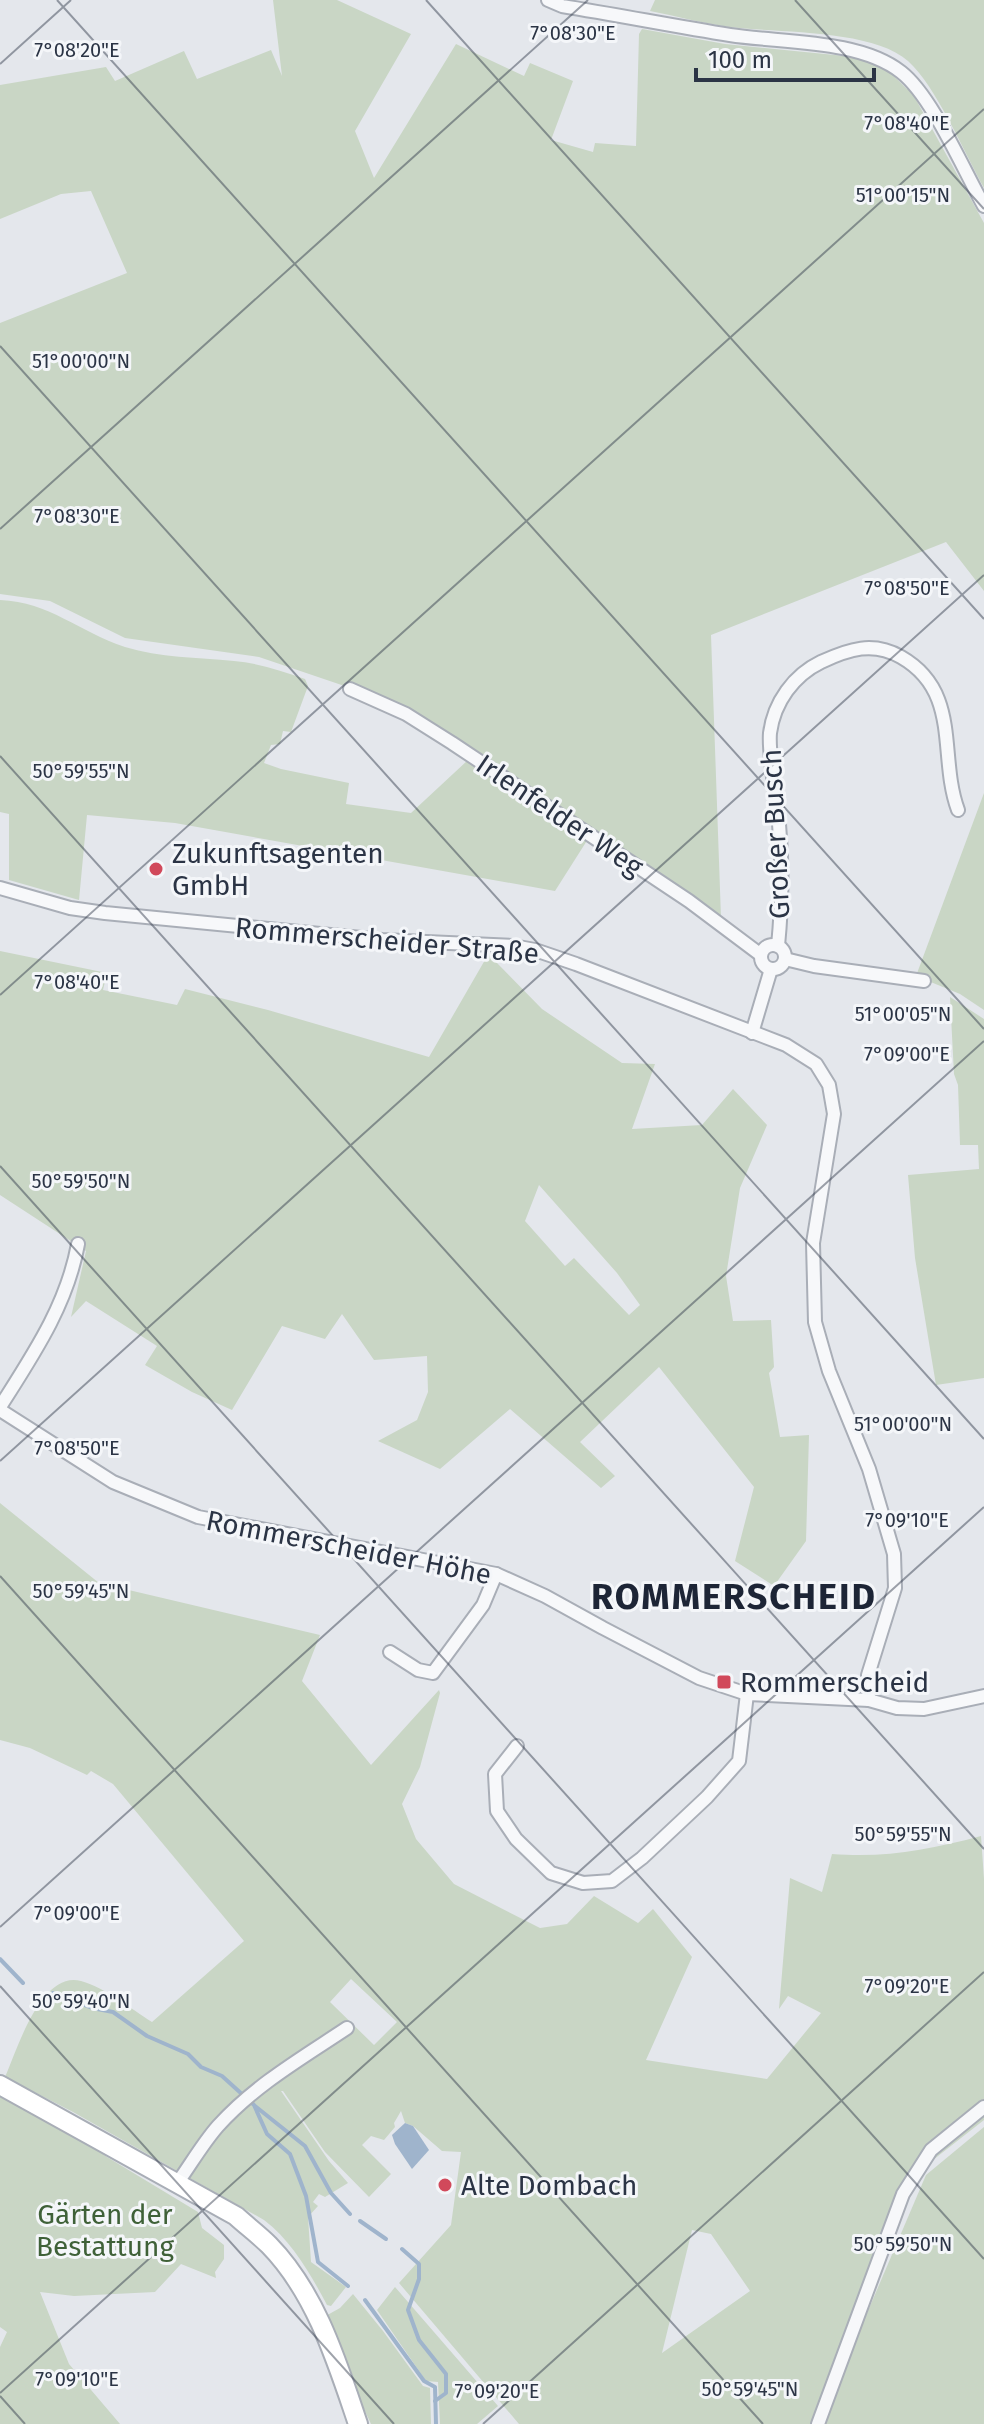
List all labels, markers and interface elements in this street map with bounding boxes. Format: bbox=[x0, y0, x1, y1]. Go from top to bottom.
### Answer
text: 7°08'30"E bbox=[530, 21, 616, 45]
scale bar bbox=[696, 32, 874, 82]
text: 7°08'20"E bbox=[34, 38, 120, 62]
text: 100 m bbox=[708, 46, 772, 74]
text: 7°08'40"E bbox=[864, 111, 950, 135]
text: 51°00'15"N bbox=[856, 183, 950, 207]
text: 51°00'00"N bbox=[32, 349, 130, 373]
text: 7°08'30"E bbox=[34, 504, 120, 528]
text: 7°08'50"E bbox=[864, 576, 950, 600]
street label: Irlenfelder Weg bbox=[470, 747, 650, 884]
street label: Großer Busch bbox=[755, 748, 796, 920]
text: 50°59'55"N bbox=[32, 759, 130, 783]
place label: Zukunftsagenten GmbH bbox=[172, 837, 384, 902]
marker: Zukunftsagenten GmbH bbox=[147, 860, 165, 878]
street label: Rommerscheider Straße bbox=[234, 911, 540, 970]
text: 7°08'40"E bbox=[34, 970, 120, 994]
text: 51°00'05"N bbox=[855, 1002, 951, 1026]
text: 7°09'00"E bbox=[864, 1042, 950, 1066]
text: 50°59'50"N bbox=[32, 1169, 130, 1193]
text: 51°00'00"N bbox=[854, 1412, 952, 1436]
text: 7°08'50"E bbox=[34, 1436, 120, 1460]
street label: Rommerscheider Höhe bbox=[203, 1504, 494, 1591]
text: 7°09'10"E bbox=[865, 1508, 949, 1532]
district label: ROMMERSCHEID bbox=[591, 1575, 877, 1619]
text: 50°59'45"N bbox=[33, 1579, 129, 1603]
place label: Rommerscheid bbox=[740, 1666, 929, 1699]
marker: Rommerscheid bbox=[715, 1673, 733, 1691]
text: 50°59'55"N bbox=[854, 1822, 952, 1846]
text: 7°09'00"E bbox=[34, 1901, 120, 1925]
text: 7°09'20"E bbox=[865, 1974, 949, 1998]
text: 50°59'40"N bbox=[32, 1989, 130, 2013]
place label: Alte Dombach bbox=[461, 2169, 637, 2202]
marker: Alte Dombach bbox=[436, 2176, 454, 2194]
park label: Gärten der Bestattung bbox=[36, 2198, 174, 2263]
text: 50°59'50"N bbox=[854, 2232, 952, 2256]
text: 7°09'10"E bbox=[35, 2367, 119, 2391]
text: 50°59'45"N bbox=[702, 2377, 798, 2401]
text: 7°09'20"E bbox=[455, 2379, 539, 2403]

